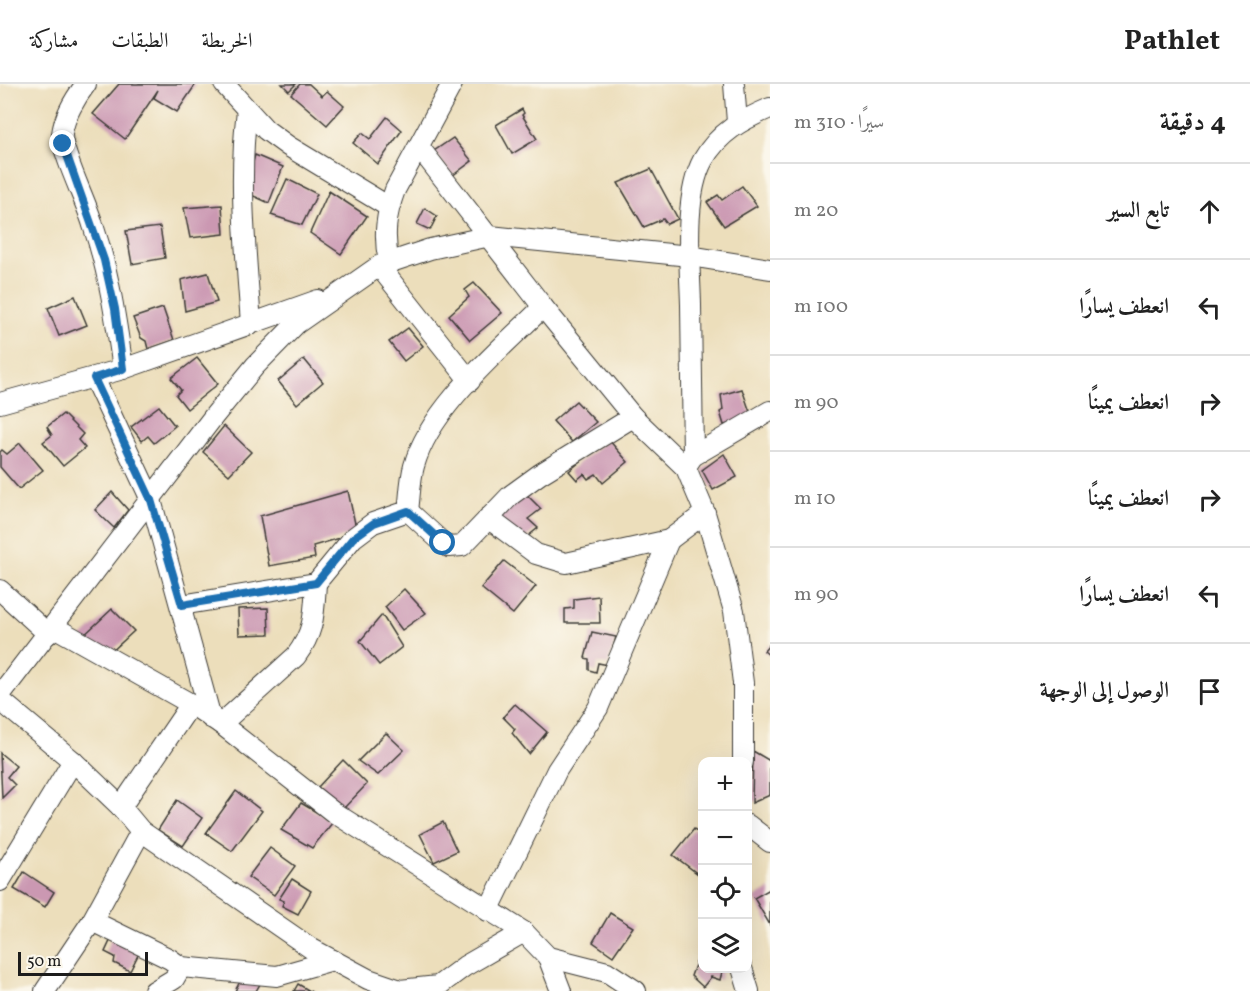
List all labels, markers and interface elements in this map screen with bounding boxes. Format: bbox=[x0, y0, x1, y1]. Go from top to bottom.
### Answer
text: Pathlet bbox=[1124, 22, 1220, 61]
text: مشاركة bbox=[30, 27, 78, 56]
text: الطبقات bbox=[111, 27, 168, 56]
text: الخريطة bbox=[201, 27, 253, 56]
text: 4 دقيقة bbox=[1160, 105, 1226, 141]
text: سيرًا · 310 m bbox=[794, 109, 884, 137]
route end bbox=[49, 130, 75, 156]
icon: ahead bbox=[1193, 195, 1226, 228]
text: تابع السير bbox=[1107, 196, 1169, 227]
text: 20 m bbox=[794, 197, 838, 225]
icon: left bbox=[1193, 291, 1226, 324]
text: انعطف يسارًا bbox=[1079, 292, 1169, 323]
text: 100 m bbox=[794, 293, 848, 321]
icon: right bbox=[1193, 387, 1226, 420]
text: انعطف يمينًا bbox=[1088, 388, 1169, 419]
text: 90 m bbox=[794, 389, 839, 417]
icon: right bbox=[1193, 483, 1226, 516]
text: انعطف يمينًا bbox=[1088, 484, 1169, 515]
text: 10 m bbox=[794, 485, 835, 513]
route start bbox=[429, 529, 455, 555]
icon: left bbox=[1193, 579, 1226, 612]
text: انعطف يسارًا bbox=[1079, 580, 1169, 611]
text: 90 m bbox=[794, 581, 839, 609]
icon: arrive bbox=[1193, 675, 1226, 708]
text: الوصول إلى الوجهة bbox=[1040, 676, 1169, 707]
map controls bbox=[698, 757, 752, 973]
button: + bbox=[698, 757, 752, 811]
button: − bbox=[698, 811, 752, 865]
button: locate bbox=[698, 865, 752, 919]
button: layers bbox=[698, 919, 752, 973]
scale bar bbox=[18, 949, 148, 976]
text: 50 m bbox=[27, 951, 61, 973]

